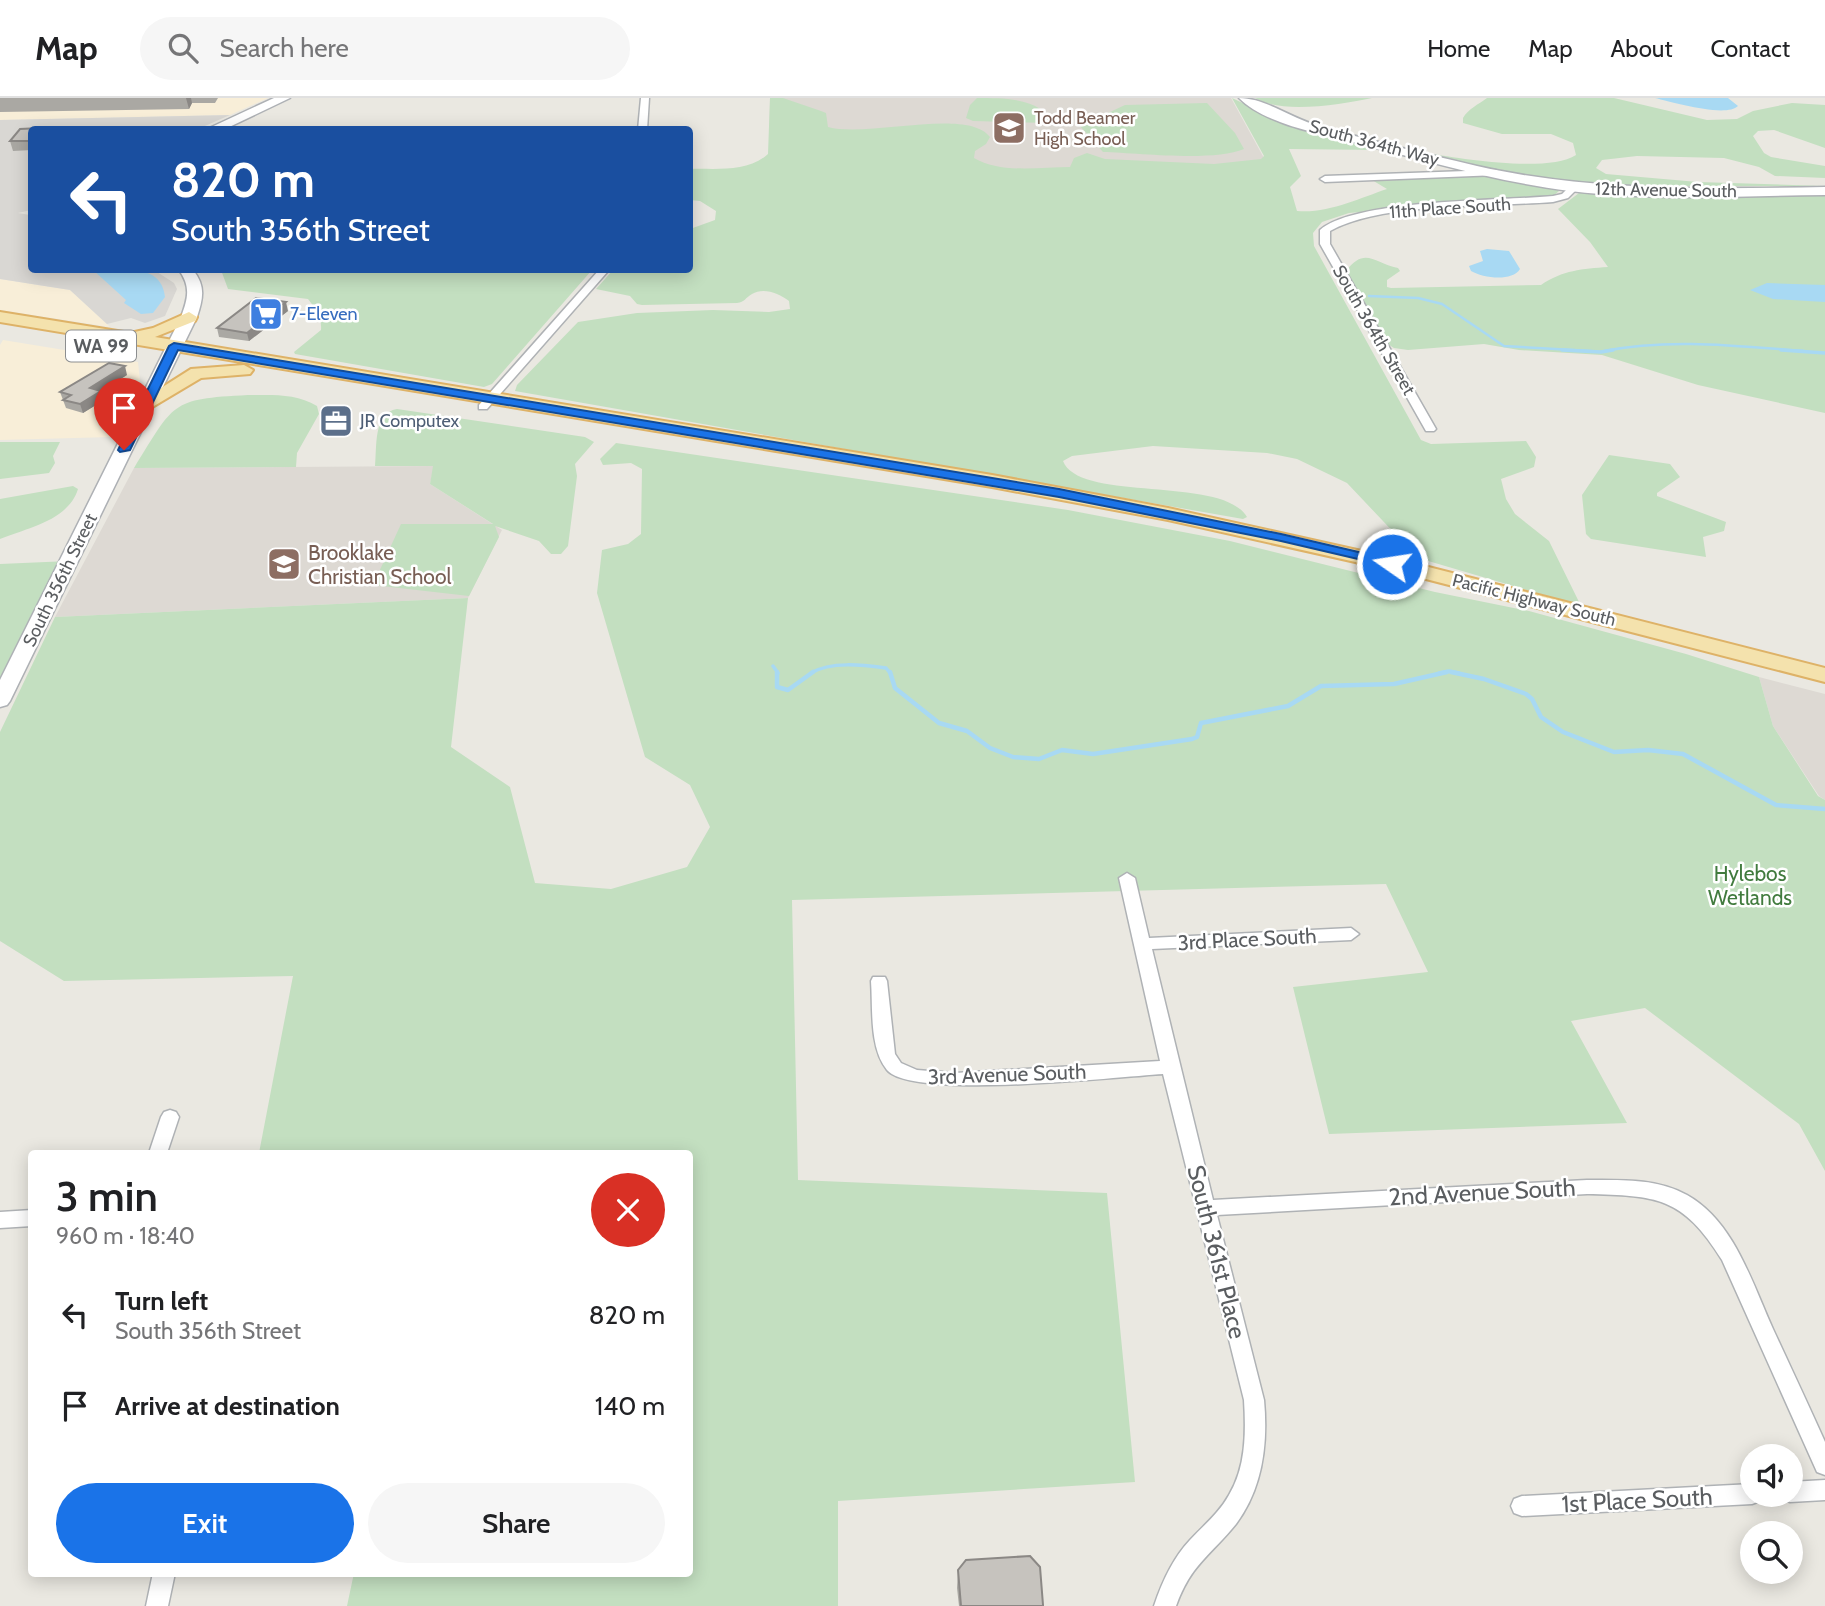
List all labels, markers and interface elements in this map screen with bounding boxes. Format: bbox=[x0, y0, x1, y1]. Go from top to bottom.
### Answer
search box bbox=[140, 17, 630, 80]
text: Map bbox=[35, 28, 98, 68]
icon: search bbox=[164, 29, 202, 67]
text: Search here bbox=[220, 32, 349, 64]
text: Home bbox=[1427, 34, 1490, 63]
text: Map bbox=[1528, 34, 1573, 63]
text: About bbox=[1611, 34, 1673, 63]
text: Contact bbox=[1711, 34, 1790, 63]
place label: Todd Beamer High School bbox=[1034, 107, 1136, 150]
school or university icon: Todd Beamer High School bbox=[990, 109, 1028, 147]
street label: South 364th Way bbox=[1307, 115, 1441, 171]
text: 820 m bbox=[171, 150, 315, 209]
icon: left bbox=[56, 154, 147, 245]
street label: 12th Avenue South bbox=[1595, 178, 1737, 202]
street label: 11th Place South bbox=[1389, 193, 1511, 223]
text: South 356th Street bbox=[171, 210, 430, 249]
street label: South 364th Street bbox=[1328, 261, 1420, 399]
supermarket icon: 7-Eleven bbox=[247, 295, 285, 333]
place label: 7-Eleven bbox=[290, 303, 358, 325]
road number: WA 99 bbox=[66, 330, 136, 362]
pin bbox=[94, 378, 154, 450]
icon: arrive bbox=[105, 389, 143, 427]
office icon: JR Computex bbox=[317, 402, 355, 440]
place label: JR Computex bbox=[359, 410, 460, 432]
street label: South 356th Street bbox=[18, 510, 102, 650]
position arrow bbox=[1355, 527, 1429, 601]
place label: Brooklake Christian School bbox=[308, 540, 451, 589]
school or university icon: Brooklake Christian School bbox=[265, 545, 303, 583]
street label: Pacific Highway South bbox=[1450, 569, 1618, 631]
park label: Hylebos Wetlands bbox=[1708, 861, 1792, 910]
street label: 3rd Place South bbox=[1177, 923, 1317, 955]
street label: 3rd Avenue South bbox=[927, 1059, 1087, 1089]
street label: South 361st Place bbox=[1181, 1162, 1253, 1342]
text: 3 min bbox=[56, 1170, 158, 1222]
button: close bbox=[591, 1173, 665, 1247]
street label: 2nd Avenue South bbox=[1388, 1173, 1576, 1211]
text: 960 m · 18:40 bbox=[56, 1222, 195, 1250]
text: Turn left bbox=[115, 1285, 208, 1317]
icon: left bbox=[56, 1296, 94, 1334]
text: 820 m bbox=[589, 1299, 665, 1331]
text: South 356th Street bbox=[115, 1317, 301, 1345]
icon: arrive bbox=[56, 1387, 94, 1425]
text: Arrive at destination bbox=[115, 1390, 340, 1422]
text: 140 m bbox=[595, 1390, 665, 1422]
map controls bbox=[1740, 1444, 1803, 1584]
button: sound bbox=[1740, 1444, 1803, 1507]
street label: 1st Place South bbox=[1561, 1482, 1713, 1518]
button: Exit bbox=[56, 1483, 354, 1563]
button: Share bbox=[368, 1483, 665, 1563]
button: search bbox=[1740, 1521, 1803, 1584]

